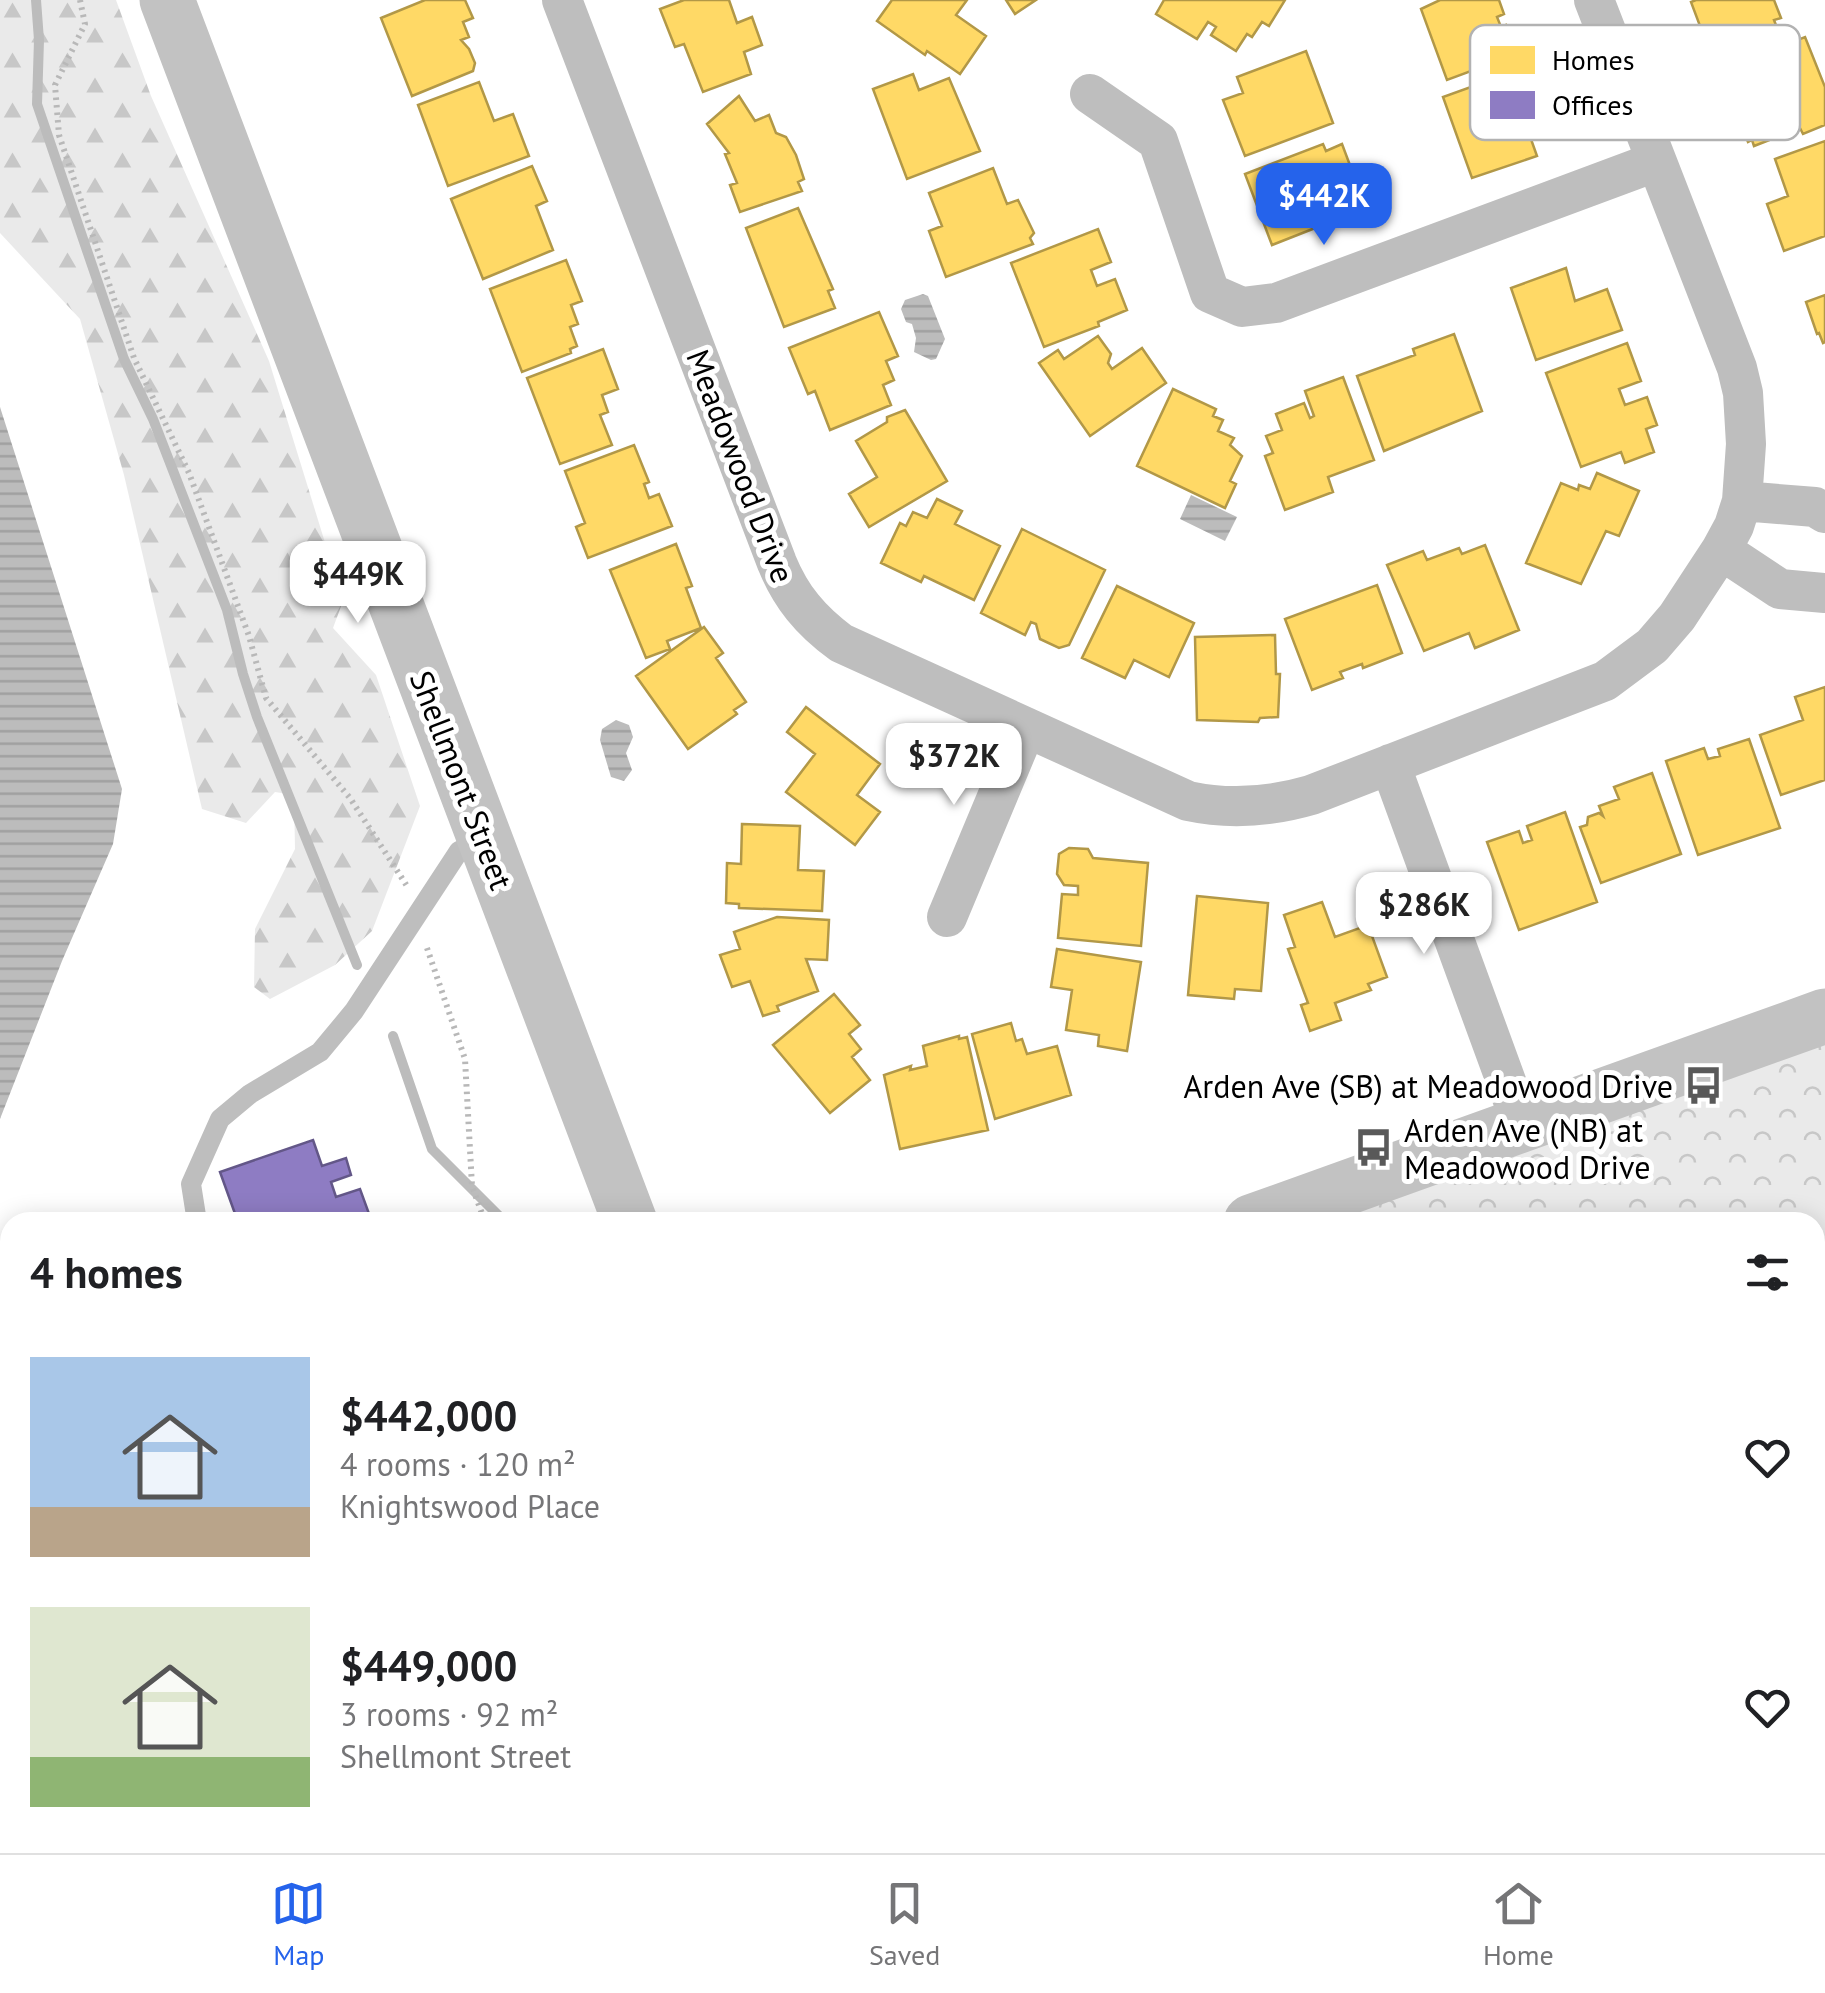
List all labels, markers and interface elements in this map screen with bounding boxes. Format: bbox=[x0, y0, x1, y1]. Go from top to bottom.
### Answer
legend bbox=[1470, 25, 1800, 140]
text: Homes bbox=[1552, 41, 1635, 78]
text: Offices bbox=[1552, 86, 1633, 123]
pin: $442K bbox=[1254, 163, 1394, 248]
text: $442K bbox=[1278, 174, 1370, 216]
street label: Meadowood Drive bbox=[677, 343, 805, 589]
pin: $449K bbox=[288, 541, 428, 626]
text: $449K bbox=[312, 552, 404, 594]
street label: Shellmont Street bbox=[401, 665, 523, 896]
pin: $372K bbox=[884, 723, 1024, 808]
text: $372K bbox=[908, 734, 1000, 776]
pin: $286K bbox=[1354, 872, 1494, 957]
text: $286K bbox=[1378, 883, 1470, 925]
place label: Arden Ave (SB) at Meadowood Drive bbox=[1184, 1065, 1673, 1107]
bus stop icon: Arden Ave (SB) at Meadowood Drive bbox=[1682, 1065, 1724, 1107]
place label: Arden Ave (NB) at Meadowood Drive bbox=[1404, 1109, 1650, 1188]
bus stop icon: Arden Ave (NB) at Meadowood Drive bbox=[1353, 1127, 1395, 1169]
text: 4 homes bbox=[30, 1245, 183, 1300]
icon: filters bbox=[1740, 1245, 1795, 1300]
text: $442,000 bbox=[340, 1388, 517, 1443]
icon: home bbox=[110, 1397, 230, 1517]
icon: heart bbox=[1740, 1430, 1795, 1485]
text: 4 rooms · 120 m² bbox=[340, 1443, 576, 1485]
text: Knightswood Place bbox=[340, 1485, 600, 1527]
text: $449,000 bbox=[340, 1638, 517, 1693]
icon: home bbox=[110, 1647, 230, 1767]
icon: heart bbox=[1740, 1680, 1795, 1735]
text: 3 rooms · 92 m² bbox=[340, 1693, 558, 1735]
text: Shellmont Street bbox=[340, 1735, 571, 1777]
tab: Map bbox=[271, 1876, 326, 1973]
tab: Saved bbox=[869, 1876, 940, 1973]
tab: Home bbox=[1483, 1876, 1554, 1973]

